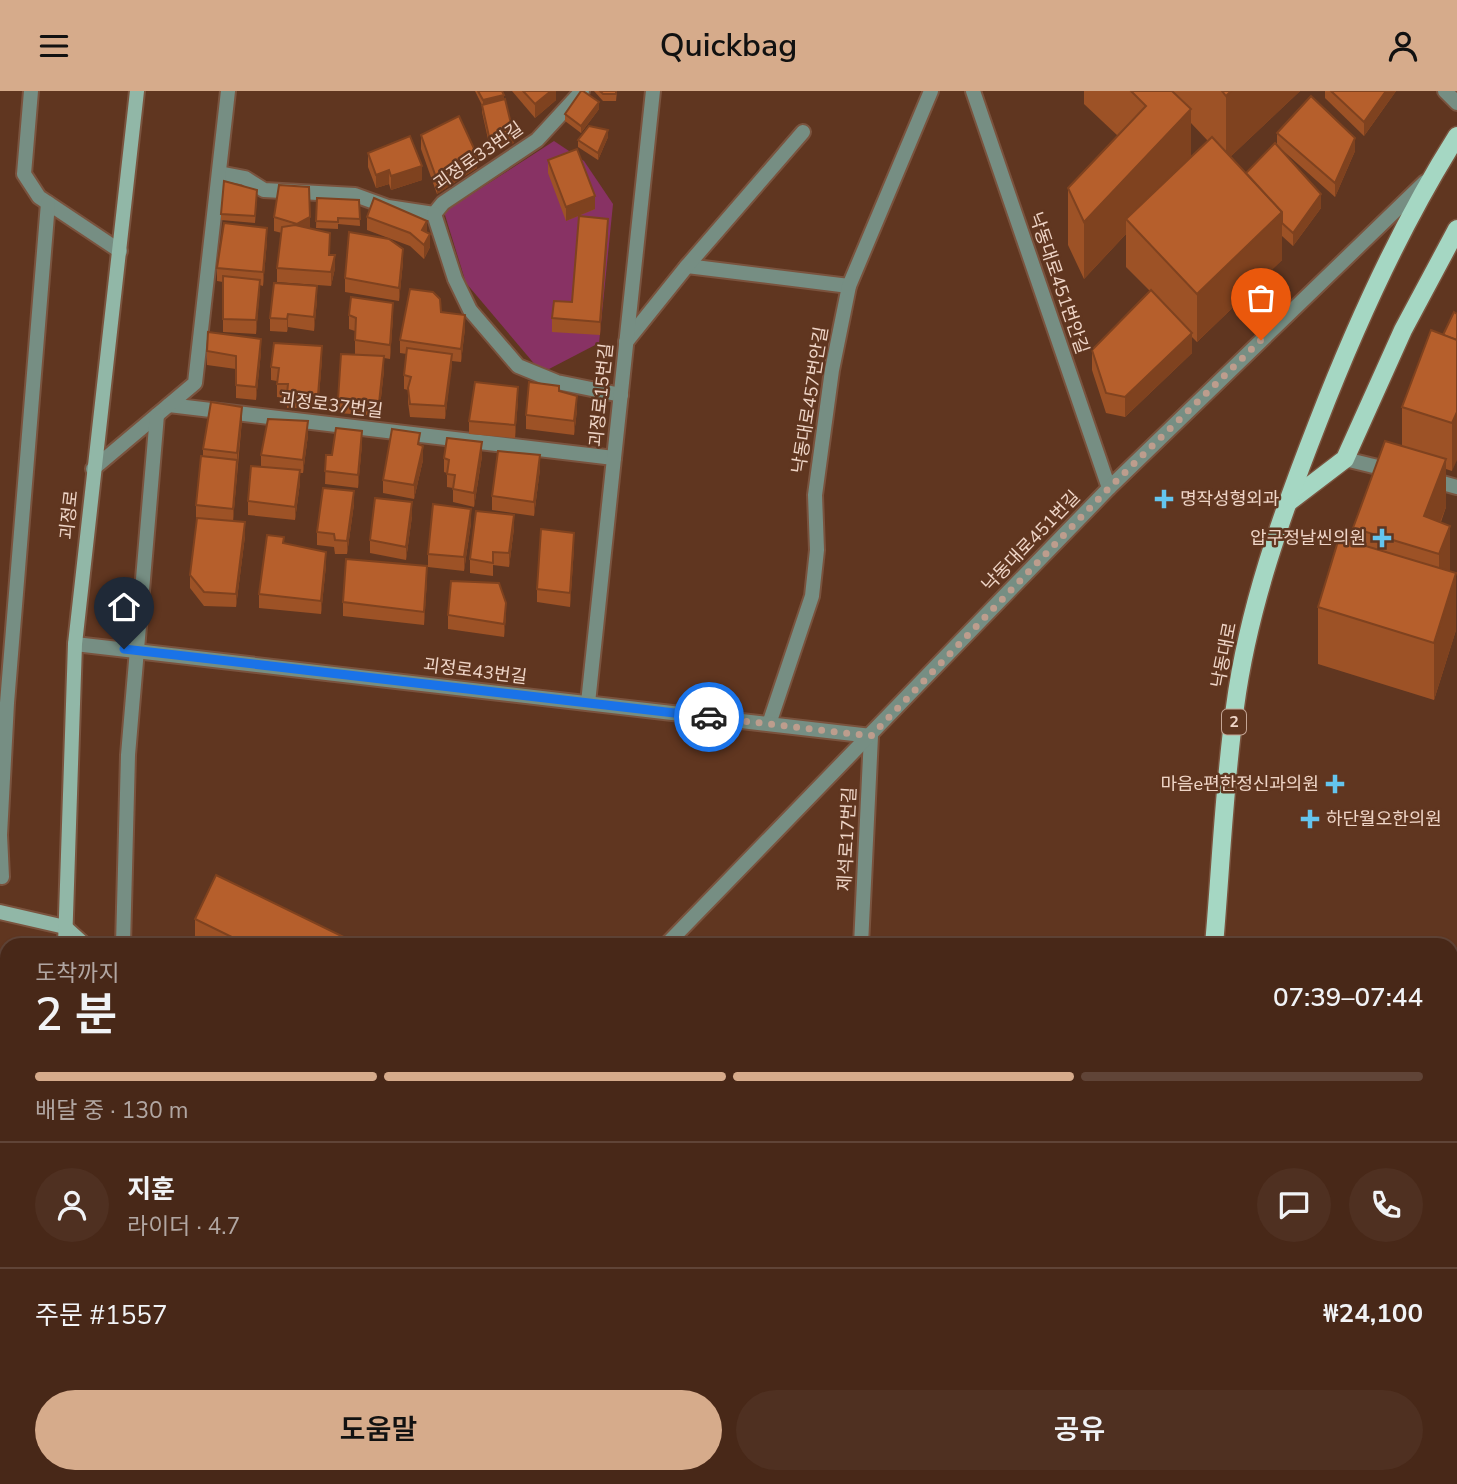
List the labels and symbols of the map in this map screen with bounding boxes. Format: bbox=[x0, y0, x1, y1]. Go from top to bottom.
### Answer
street label: 괴정로33번길 bbox=[428, 116, 528, 196]
street label: 낙동대로451번안길 bbox=[1024, 209, 1094, 357]
pin bbox=[1231, 268, 1291, 340]
street label: 낙동대로457번안길 bbox=[787, 325, 833, 475]
street label: 괴정로15번길 bbox=[584, 342, 618, 448]
street label: 괴정로37번길 bbox=[278, 387, 384, 423]
street label: 낙동대로451번길 bbox=[977, 485, 1085, 597]
place label: 명작성형외과 bbox=[1180, 487, 1280, 511]
street label: 괴정로 bbox=[54, 489, 84, 541]
marker: 명작성형외과 bbox=[1154, 489, 1174, 509]
place label: 압구정날씬의원 bbox=[1250, 526, 1366, 550]
marker: 압구정날씬의원 bbox=[1372, 528, 1392, 548]
pin bbox=[94, 577, 154, 649]
street label: 낙동대로 bbox=[1206, 620, 1242, 690]
street label: 괴정로43번길 bbox=[422, 653, 528, 689]
courier bbox=[674, 682, 744, 752]
road number: 2 bbox=[1222, 709, 1246, 735]
place label: 마음e편한정신과의원 bbox=[1160, 772, 1319, 796]
marker: 마음e편한정신과의원 bbox=[1325, 774, 1345, 794]
street label: 제석로17번길 bbox=[832, 786, 862, 892]
place label: 하단월오한의원 bbox=[1326, 807, 1442, 831]
marker: 하단월오한의원 bbox=[1300, 809, 1320, 829]

